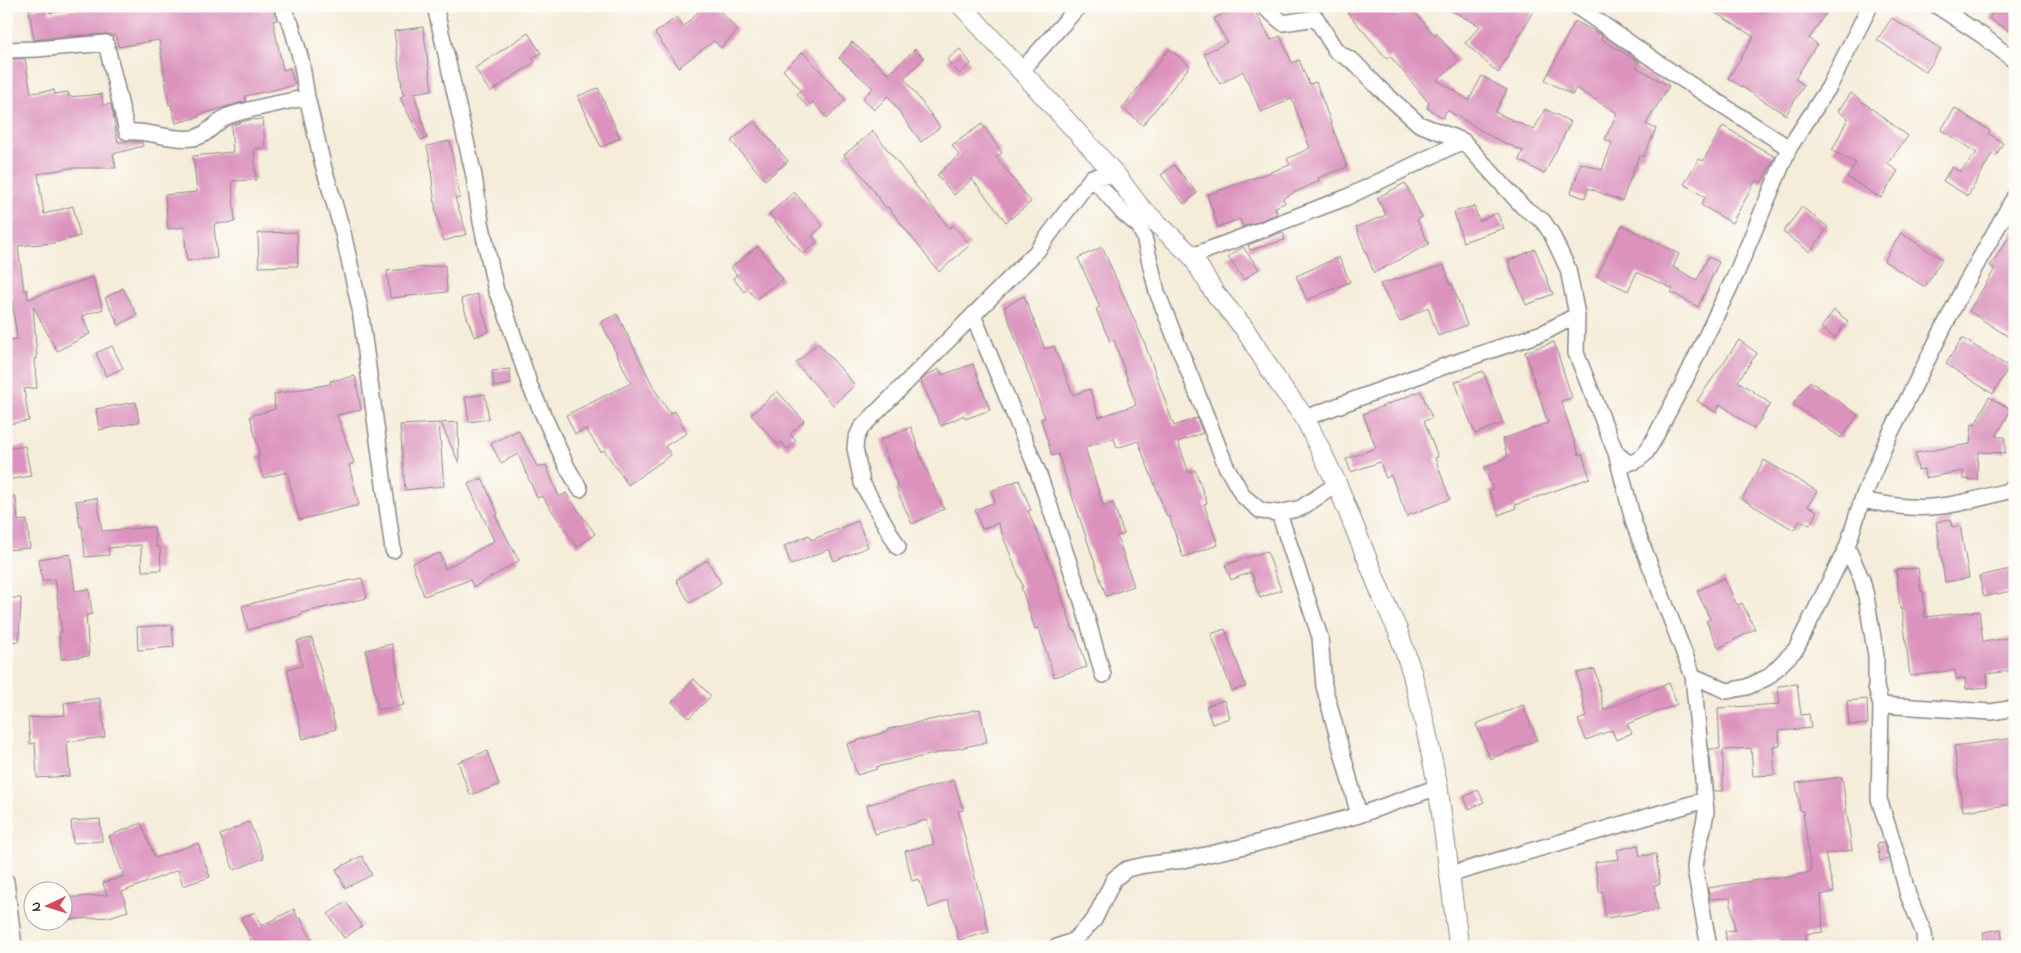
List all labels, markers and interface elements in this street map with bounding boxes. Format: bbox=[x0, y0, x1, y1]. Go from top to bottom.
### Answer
north arrow bbox=[22, 880, 72, 930]
text: N bbox=[26, 901, 47, 912]

